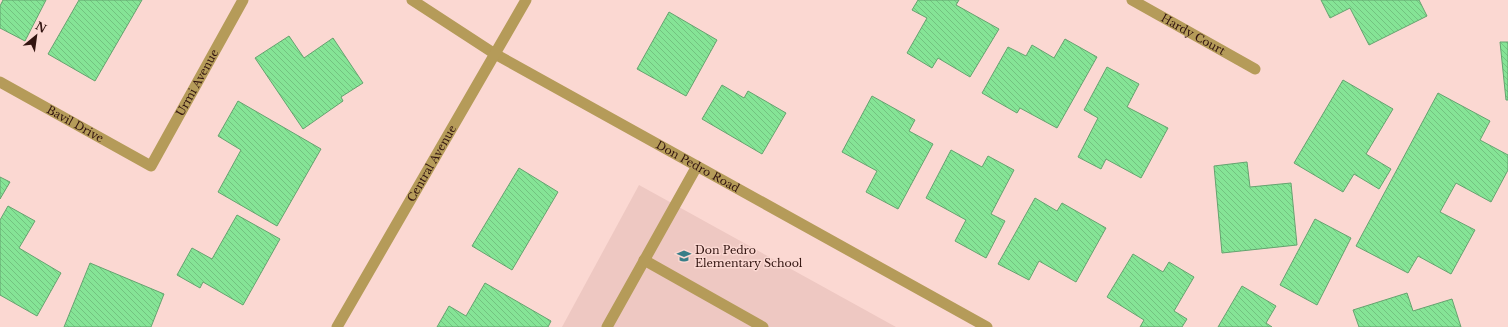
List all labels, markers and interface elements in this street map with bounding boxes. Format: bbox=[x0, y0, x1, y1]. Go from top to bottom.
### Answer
street label: Hardy Court bbox=[1158, 11, 1228, 58]
north arrow bbox=[16, 16, 56, 56]
text: N bbox=[33, 19, 49, 36]
street label: Urmi Avenue bbox=[173, 47, 221, 119]
street label: Bavil Drive bbox=[44, 102, 106, 145]
street label: Central Avenue bbox=[404, 122, 459, 204]
street label: Don Pedro Road bbox=[654, 138, 743, 196]
place label: Don Pedro Elementary School bbox=[695, 243, 803, 270]
school or university icon: Don Pedro Elementary School bbox=[676, 248, 692, 264]

